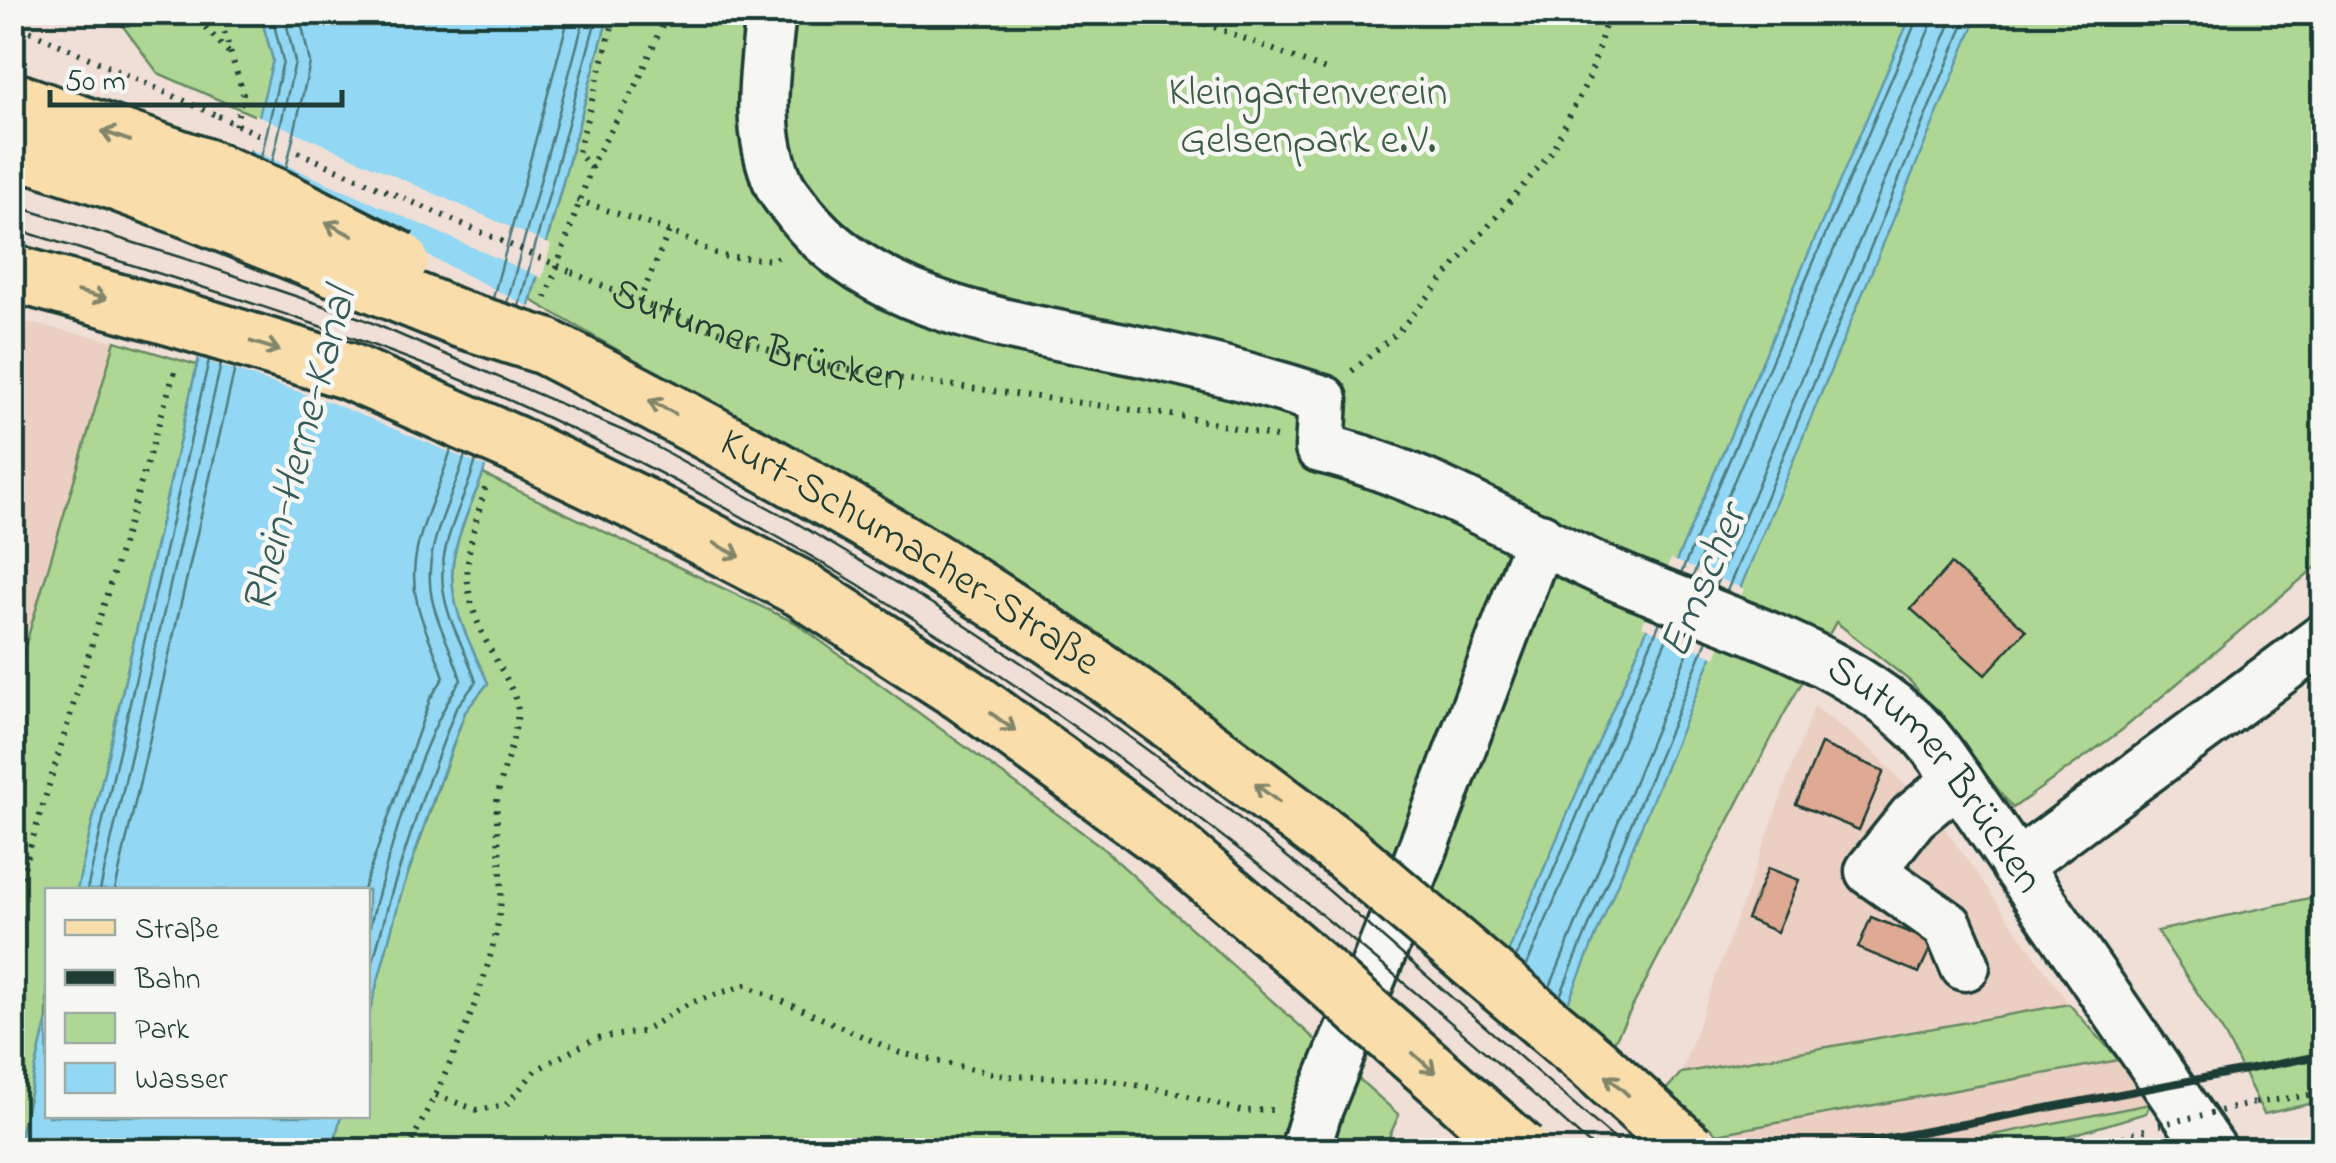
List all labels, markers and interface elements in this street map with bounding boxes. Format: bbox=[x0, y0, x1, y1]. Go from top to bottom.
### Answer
scale bar bbox=[50, 45, 342, 107]
text: 50 m bbox=[65, 61, 126, 105]
park label: Kleingartenverein Gelsenpark e.V. bbox=[1168, 63, 1448, 172]
one-way arrow bbox=[102, 126, 133, 144]
one-way arrow bbox=[324, 219, 354, 238]
street label: Sutumer Brücken bbox=[601, 263, 910, 410]
water label: Rhein-Herne-Kanal bbox=[226, 276, 377, 620]
one-way arrow bbox=[76, 287, 107, 306]
one-way arrow bbox=[248, 338, 280, 356]
one-way arrow bbox=[648, 397, 678, 416]
street label: Kurt-Schumacher-Straße bbox=[708, 413, 1112, 692]
water label: Emscher bbox=[1643, 491, 1769, 669]
one-way arrow bbox=[712, 541, 742, 560]
street label: Sutumer Brücken bbox=[1815, 639, 2058, 906]
one-way arrow bbox=[989, 712, 1016, 733]
one-way arrow bbox=[1254, 782, 1281, 803]
legend bbox=[45, 888, 370, 1118]
text: Straße bbox=[135, 909, 220, 953]
text: Bahn bbox=[134, 959, 200, 1003]
text: Park bbox=[135, 1009, 190, 1053]
one-way arrow bbox=[1411, 1052, 1436, 1075]
text: Wasser bbox=[135, 1059, 228, 1103]
one-way arrow bbox=[1605, 1074, 1630, 1097]

